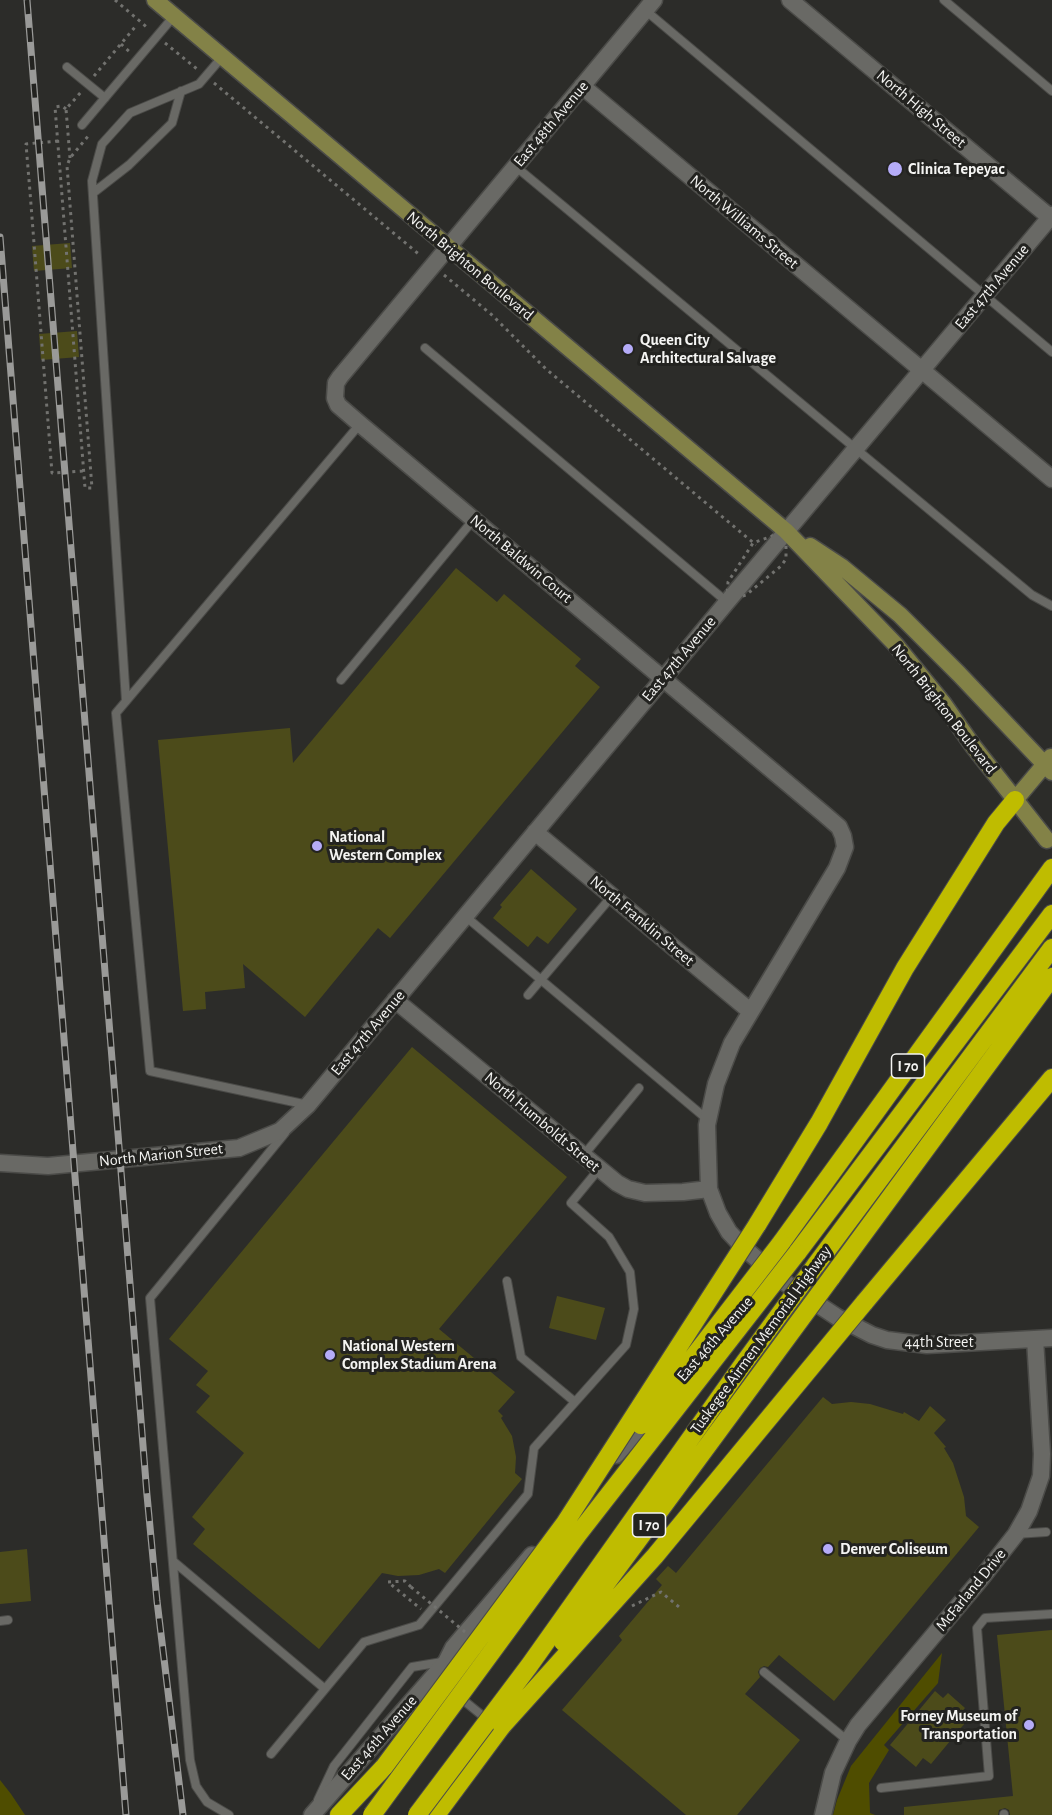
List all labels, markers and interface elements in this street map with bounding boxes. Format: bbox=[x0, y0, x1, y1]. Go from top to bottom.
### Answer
street label: North High Street bbox=[872, 66, 970, 152]
street label: East 48th Avenue bbox=[509, 77, 593, 171]
place label: Clinica Tepeyac bbox=[908, 159, 1005, 179]
marker: Clinica Tepeyac bbox=[886, 160, 904, 178]
street label: North Williams Street bbox=[686, 171, 802, 273]
street label: North Brighton Boulevard bbox=[403, 207, 537, 325]
street label: East 47th Avenue bbox=[951, 240, 1033, 334]
place label: Queen City Architectural Salvage bbox=[640, 330, 776, 368]
marker: Queen City Architectural Salvage bbox=[621, 342, 635, 356]
street label: North Baldwin Court bbox=[466, 511, 576, 607]
street label: East 47th Avenue bbox=[638, 612, 720, 706]
street label: North Brighton Boulevard bbox=[887, 640, 1001, 778]
place label: National Western Complex bbox=[329, 827, 442, 865]
marker: National Western Complex bbox=[310, 839, 324, 853]
street label: North Franklin Street bbox=[586, 872, 698, 970]
street label: East 47th Avenue bbox=[327, 986, 409, 1080]
road number: I 70 bbox=[892, 1054, 924, 1078]
street label: North Humboldt Street bbox=[480, 1068, 604, 1176]
street label: North Marion Street bbox=[98, 1139, 224, 1171]
street label: Tuskegee Airmen Memorial Highway bbox=[686, 1242, 836, 1438]
street label: East 46th Avenue bbox=[673, 1293, 757, 1385]
street label: 44th Street bbox=[904, 1332, 974, 1352]
place label: National Western Complex Stadium Arena bbox=[342, 1336, 497, 1374]
marker: National Western Complex Stadium Arena bbox=[323, 1348, 337, 1362]
road number: I 70 bbox=[632, 1513, 666, 1537]
place label: Denver Coliseum bbox=[840, 1539, 948, 1559]
marker: Denver Coliseum bbox=[821, 1542, 835, 1556]
street label: McFarland Drive bbox=[932, 1545, 1010, 1635]
street label: East 46th Avenue bbox=[337, 1692, 421, 1784]
place label: Forney Museum of Transportation bbox=[900, 1706, 1017, 1744]
marker: Forney Museum of Transportation bbox=[1022, 1718, 1036, 1732]

